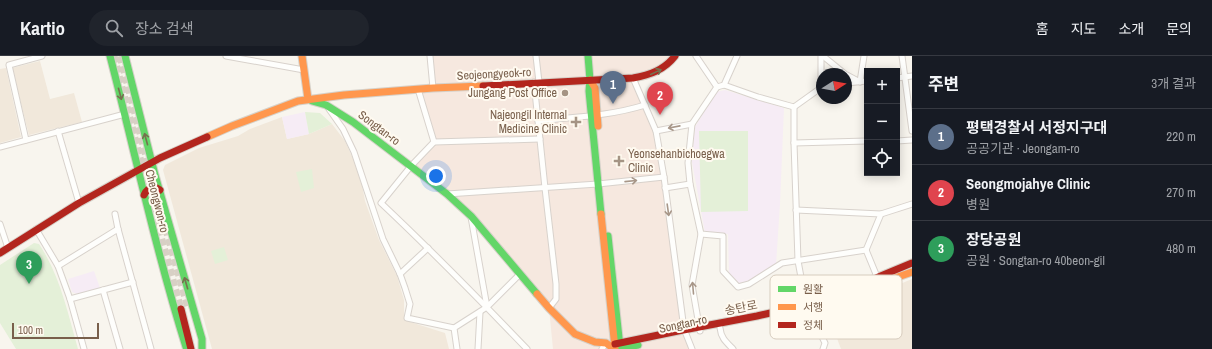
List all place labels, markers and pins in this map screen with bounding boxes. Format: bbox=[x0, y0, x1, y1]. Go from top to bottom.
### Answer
pin: 1 bbox=[600, 71, 626, 104]
pin: 2 bbox=[647, 82, 673, 115]
place label: Jungang Post Office bbox=[468, 85, 557, 101]
marker: Jungang Post Office bbox=[560, 88, 570, 98]
place label: Najeongil Internal Medicine Clinic bbox=[490, 107, 567, 137]
marker: Najeongil Internal Medicine Clinic bbox=[570, 116, 582, 128]
place label: Yeonsehanbichoegwa Clinic bbox=[628, 146, 725, 176]
marker: Yeonsehanbichoegwa Clinic bbox=[613, 155, 625, 167]
pin: 3 bbox=[16, 251, 42, 284]

